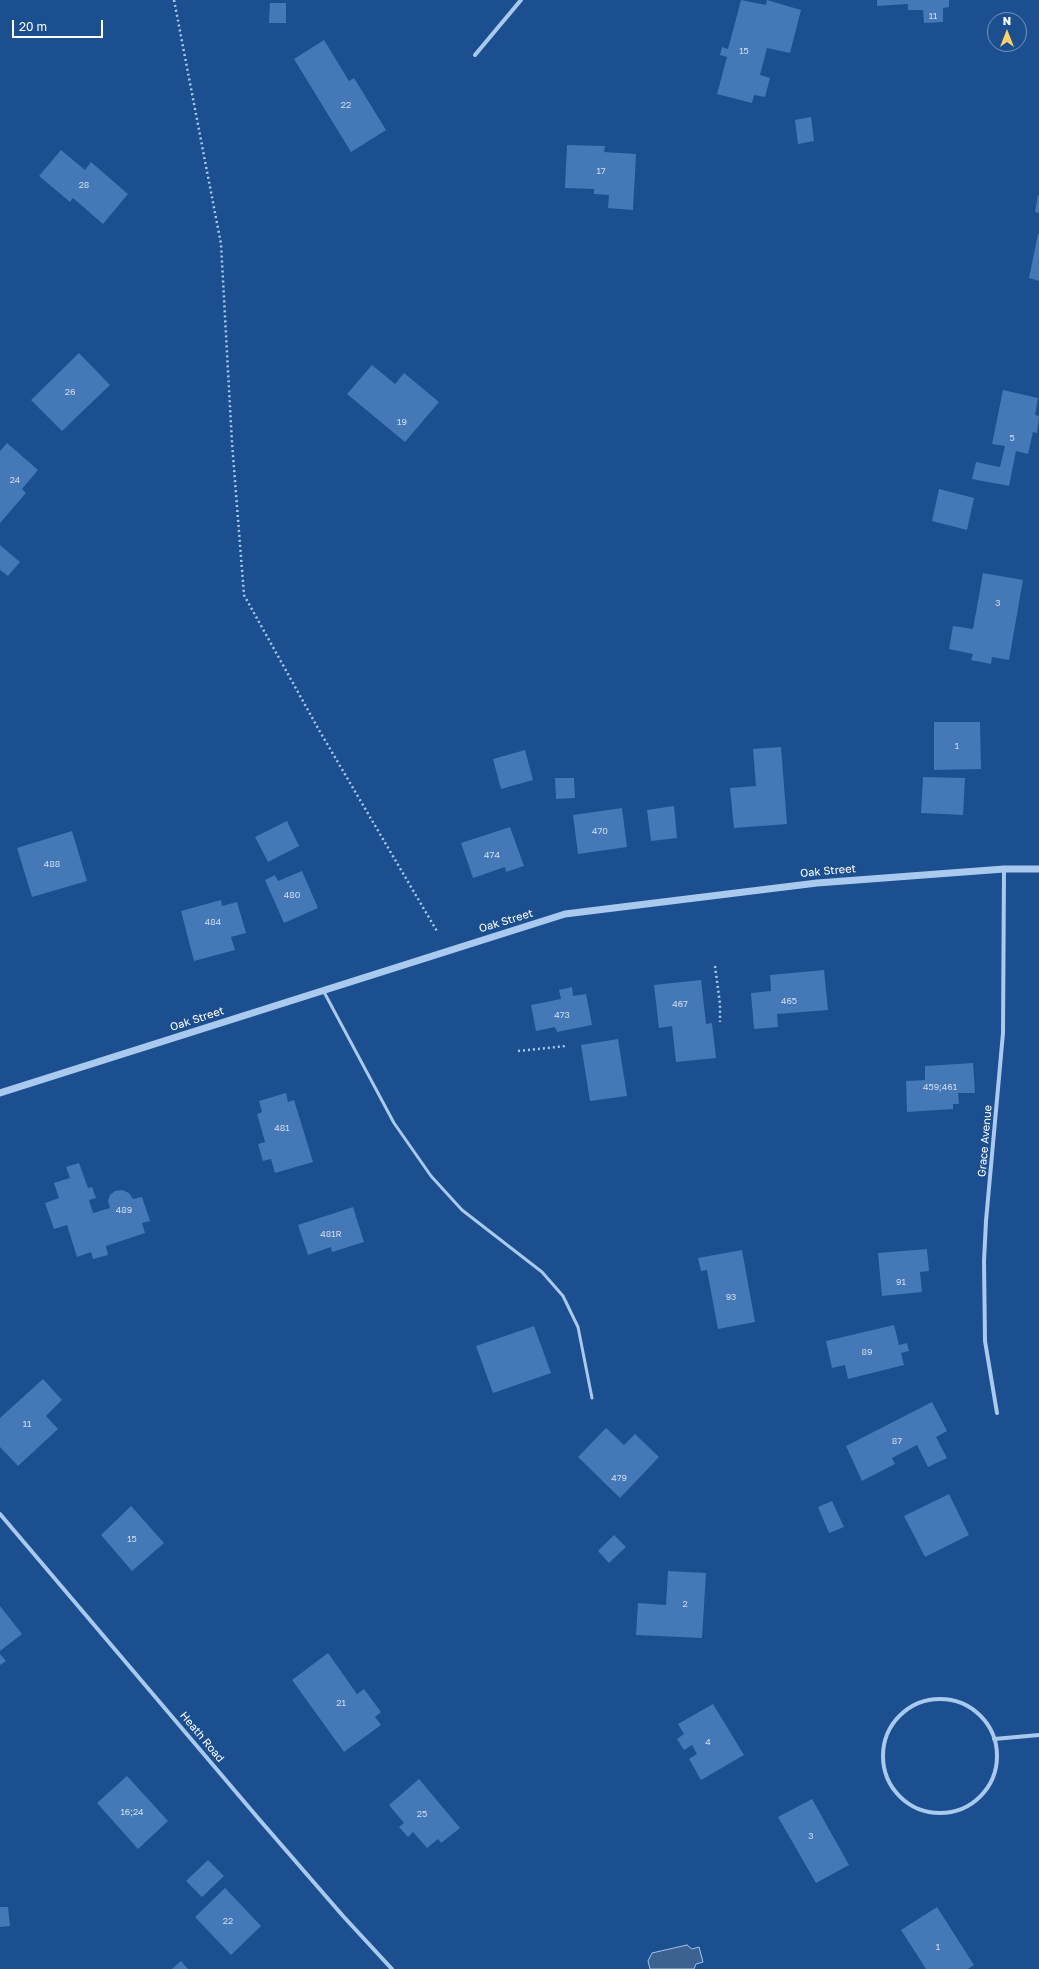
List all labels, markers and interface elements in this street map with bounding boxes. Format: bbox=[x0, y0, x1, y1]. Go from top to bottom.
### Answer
house number: 11 bbox=[929, 11, 937, 21]
scale bar bbox=[14, 12, 105, 38]
north arrow bbox=[987, 12, 1027, 52]
text: N bbox=[1003, 14, 1011, 27]
text: 20 m bbox=[19, 19, 47, 34]
house number: 15 bbox=[739, 46, 749, 56]
house number: 22 bbox=[341, 100, 351, 110]
house number: 17 bbox=[596, 166, 606, 176]
house number: 28 bbox=[79, 180, 89, 190]
house number: 26 bbox=[65, 387, 75, 397]
house number: 19 bbox=[397, 417, 407, 427]
house number: 5 bbox=[1009, 433, 1015, 443]
house number: 24 bbox=[10, 475, 20, 485]
house number: 3 bbox=[995, 598, 1001, 608]
house number: 1 bbox=[955, 741, 959, 751]
house number: 470 bbox=[592, 826, 608, 836]
house number: 474 bbox=[484, 850, 500, 860]
house number: 488 bbox=[44, 859, 60, 869]
street label: Oak Street bbox=[800, 862, 856, 880]
house number: 480 bbox=[284, 890, 300, 900]
street label: Oak Street bbox=[477, 907, 535, 935]
house number: 484 bbox=[205, 917, 221, 927]
house number: 465 bbox=[781, 996, 797, 1006]
house number: 467 bbox=[672, 999, 688, 1009]
street label: Oak Street bbox=[168, 1004, 226, 1034]
house number: 473 bbox=[554, 1010, 570, 1020]
house number: 459;461 bbox=[923, 1082, 957, 1092]
street label: Grace Avenue bbox=[975, 1105, 995, 1177]
house number: 481 bbox=[274, 1123, 290, 1133]
house number: 489 bbox=[116, 1205, 132, 1215]
house number: 481R bbox=[320, 1229, 342, 1239]
house number: 91 bbox=[896, 1277, 906, 1287]
house number: 93 bbox=[726, 1292, 736, 1302]
house number: 89 bbox=[862, 1347, 872, 1357]
house number: 11 bbox=[23, 1419, 31, 1429]
house number: 87 bbox=[892, 1436, 902, 1446]
house number: 479 bbox=[611, 1473, 627, 1483]
house number: 15 bbox=[127, 1534, 137, 1544]
house number: 2 bbox=[682, 1599, 688, 1609]
house number: 21 bbox=[336, 1698, 346, 1708]
street label: Heath Road bbox=[177, 1709, 227, 1765]
house number: 4 bbox=[705, 1737, 711, 1747]
house number: 16;24 bbox=[120, 1807, 144, 1817]
house number: 25 bbox=[417, 1809, 427, 1819]
house number: 3 bbox=[808, 1831, 814, 1841]
house number: 22 bbox=[223, 1916, 233, 1926]
house number: 1 bbox=[936, 1942, 940, 1952]

